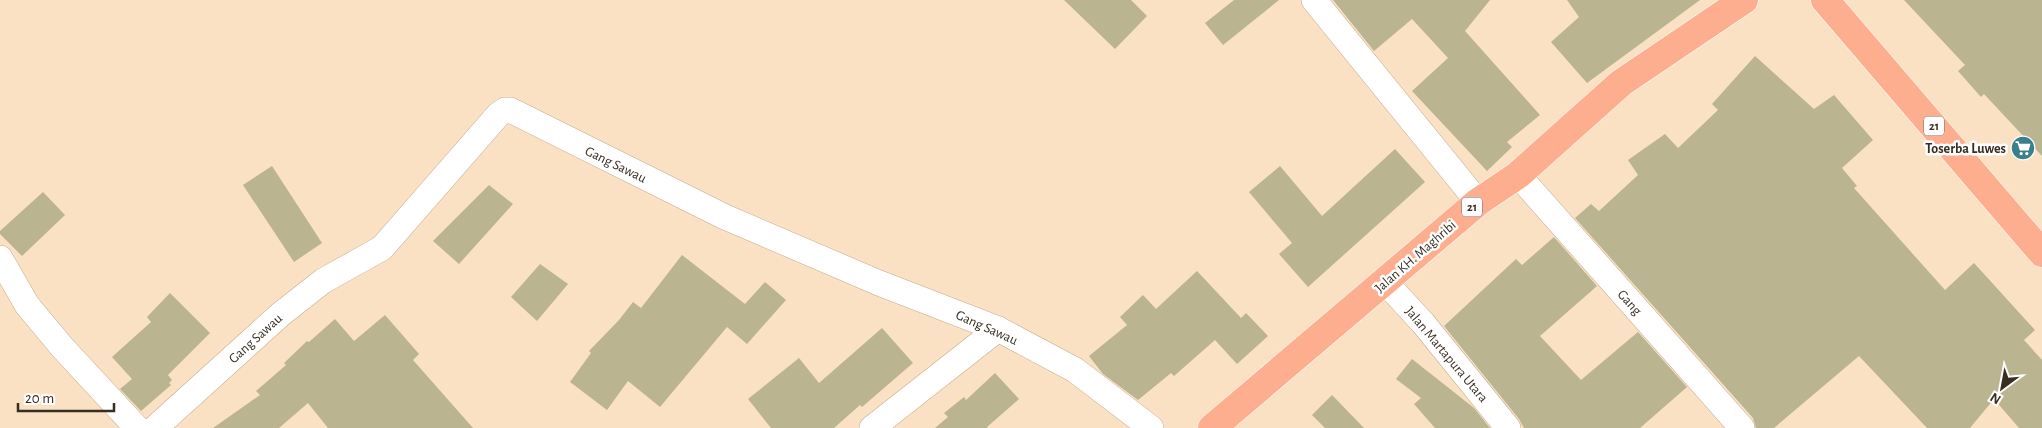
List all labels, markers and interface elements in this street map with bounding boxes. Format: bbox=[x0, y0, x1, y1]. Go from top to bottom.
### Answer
road number: 21 bbox=[1924, 116, 1944, 136]
supermarket icon: Toserba Luwes bbox=[2010, 135, 2036, 161]
place label: Toserba Luwes bbox=[1925, 142, 2006, 156]
street label: Gang Sawau bbox=[583, 144, 648, 186]
road number: 21 bbox=[1462, 198, 1482, 216]
street label: Jalan KH. Maghribi bbox=[1373, 218, 1459, 296]
street label: Gang bbox=[1614, 287, 1644, 318]
street label: Jalan Martapura Utara bbox=[1402, 304, 1491, 406]
street label: Gang Sawau bbox=[953, 308, 1020, 348]
street label: Gang Sawau bbox=[226, 311, 285, 366]
north arrow bbox=[1977, 363, 2027, 413]
scale bar bbox=[18, 380, 114, 412]
text: N bbox=[1988, 390, 2003, 407]
text: 20 m bbox=[25, 391, 54, 406]

